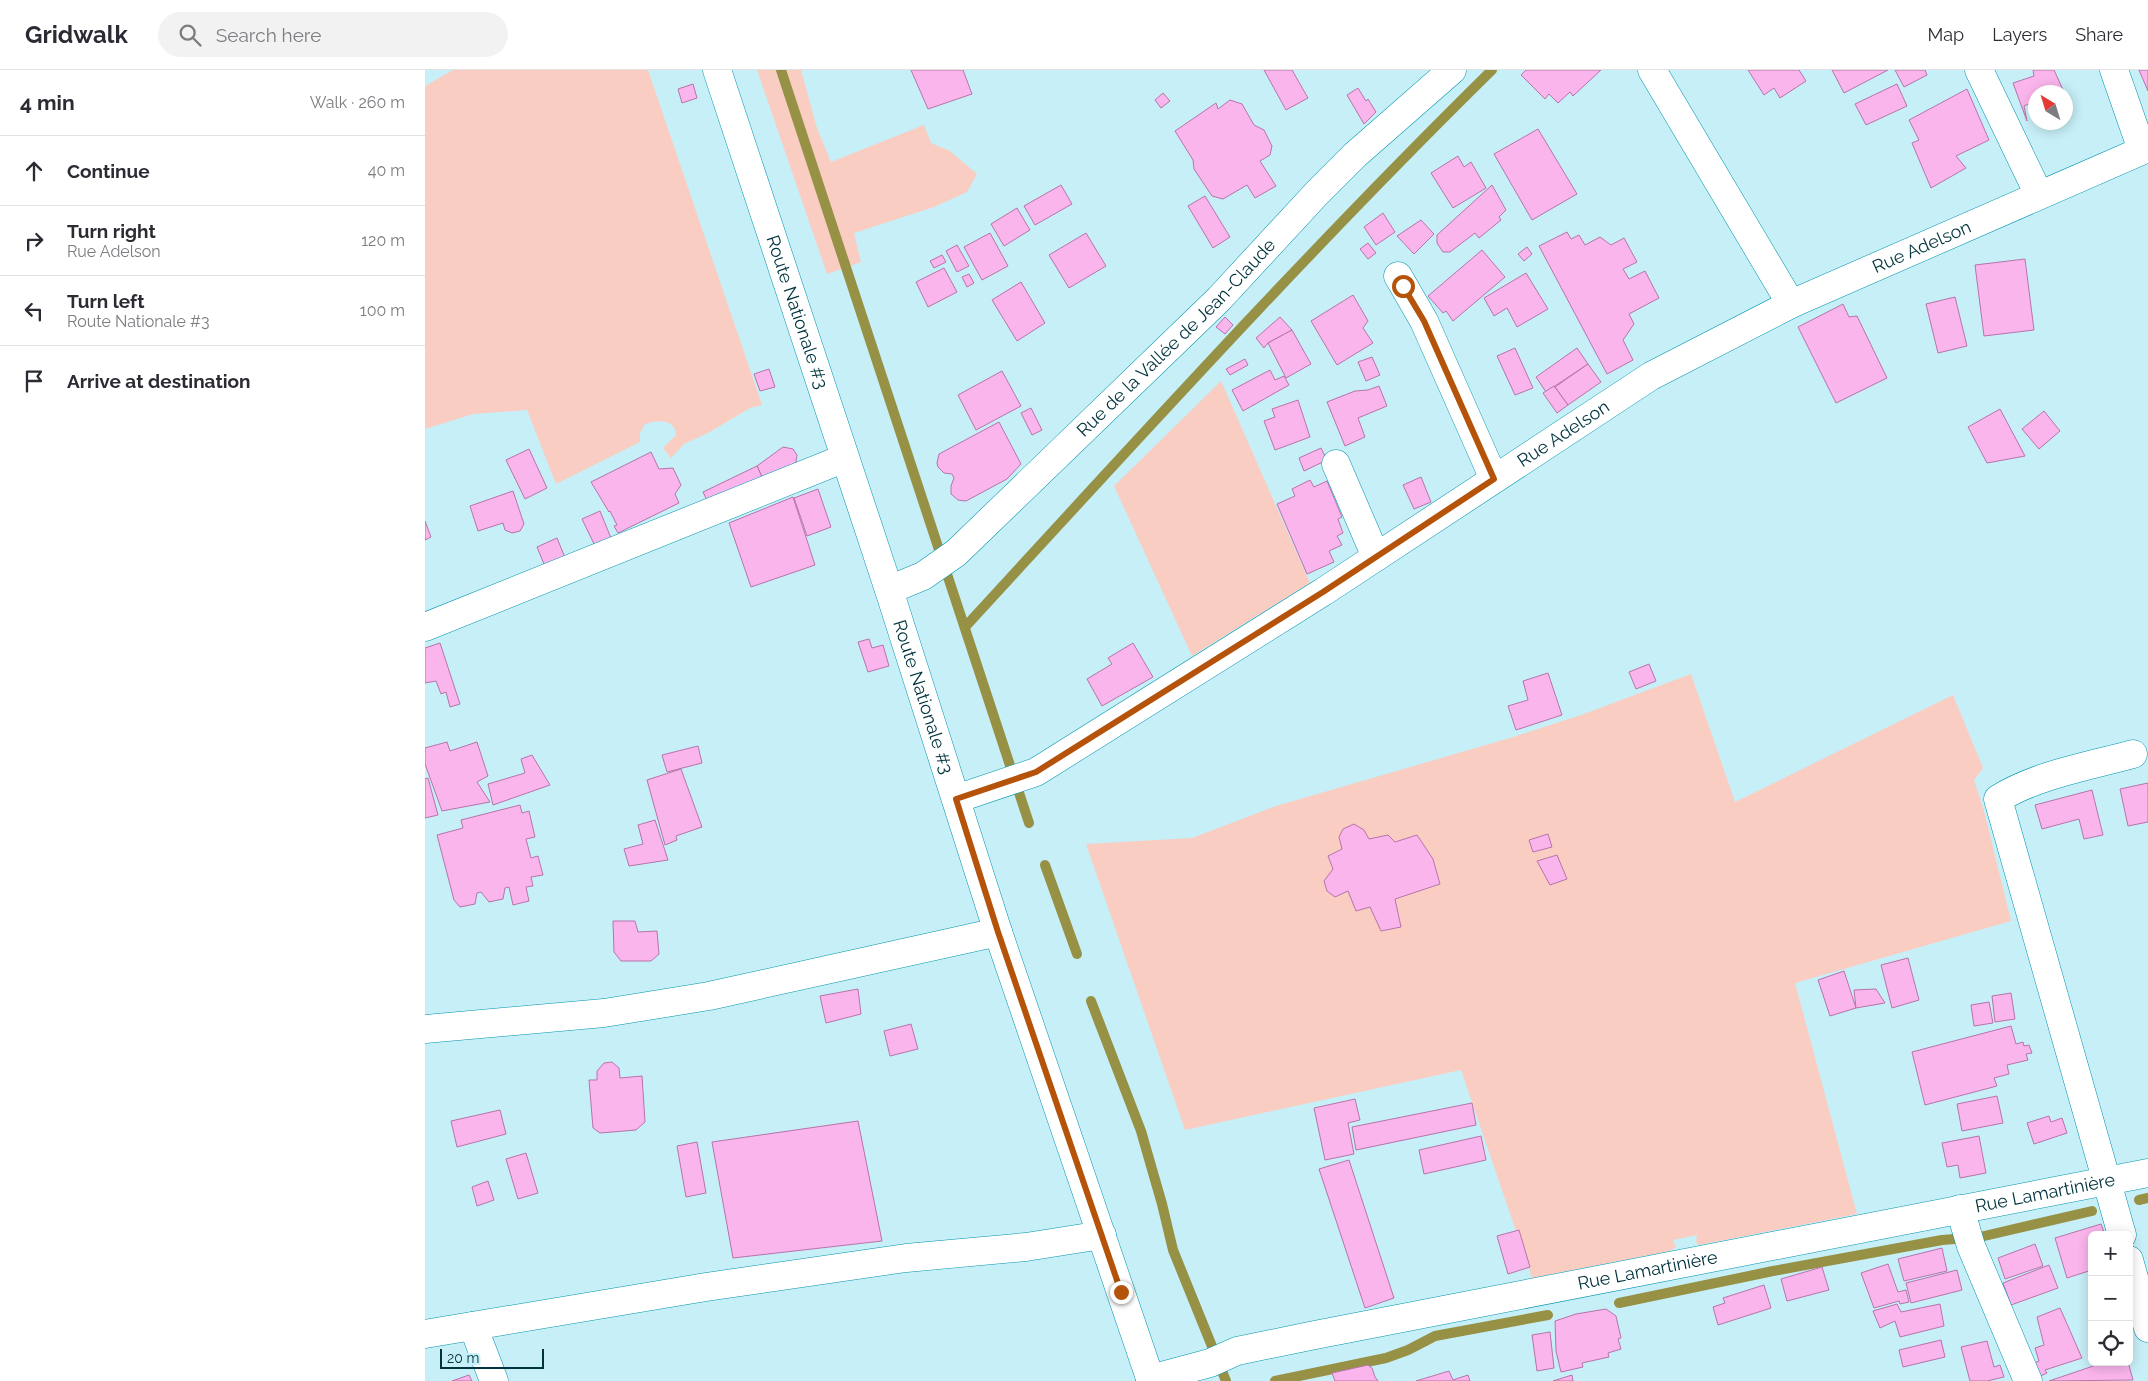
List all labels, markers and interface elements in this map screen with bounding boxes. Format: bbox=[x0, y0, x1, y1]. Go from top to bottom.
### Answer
search box bbox=[158, 12, 508, 57]
text: Gridwalk bbox=[25, 20, 128, 49]
icon: search bbox=[176, 21, 204, 49]
text: Search here bbox=[216, 24, 321, 46]
text: Map bbox=[1928, 24, 1964, 45]
text: Layers bbox=[1992, 24, 2047, 45]
text: Share bbox=[2075, 24, 2123, 45]
north arrow bbox=[2028, 85, 2073, 130]
text: 4 min bbox=[20, 90, 75, 115]
text: Walk · 260 m bbox=[310, 93, 405, 112]
icon: ahead bbox=[20, 157, 48, 185]
text: Continue bbox=[67, 160, 150, 182]
text: 40 m bbox=[368, 161, 405, 180]
street label: Rue Adelson bbox=[1869, 216, 1974, 277]
text: Turn right bbox=[67, 220, 156, 242]
icon: right bbox=[20, 227, 48, 255]
text: 120 m bbox=[361, 231, 405, 250]
street label: Route Nationale #3 bbox=[762, 232, 833, 391]
street label: Rue de la Vallée de Jean-Claude bbox=[1072, 234, 1280, 441]
text: Rue Adelson bbox=[67, 242, 161, 261]
route start bbox=[1392, 275, 1415, 298]
text: Turn left bbox=[67, 290, 144, 312]
icon: left bbox=[20, 297, 48, 325]
text: 100 m bbox=[360, 301, 405, 320]
text: Route Nationale #3 bbox=[67, 312, 210, 331]
icon: arrive bbox=[20, 367, 48, 395]
text: Arrive at destination bbox=[67, 370, 251, 392]
street label: Rue Adelson bbox=[1513, 396, 1613, 471]
street label: Route Nationale #3 bbox=[889, 617, 958, 776]
street label: Rue Lamartinière bbox=[1973, 1169, 2117, 1216]
map controls bbox=[2088, 1231, 2133, 1366]
button: + bbox=[2088, 1231, 2133, 1276]
street label: Rue Lamartinière bbox=[1576, 1246, 1720, 1294]
button: − bbox=[2088, 1276, 2133, 1321]
route end bbox=[1110, 1281, 1133, 1304]
button: locate bbox=[2088, 1321, 2133, 1366]
scale bar bbox=[440, 1346, 544, 1369]
text: 20 m bbox=[447, 1350, 479, 1366]

